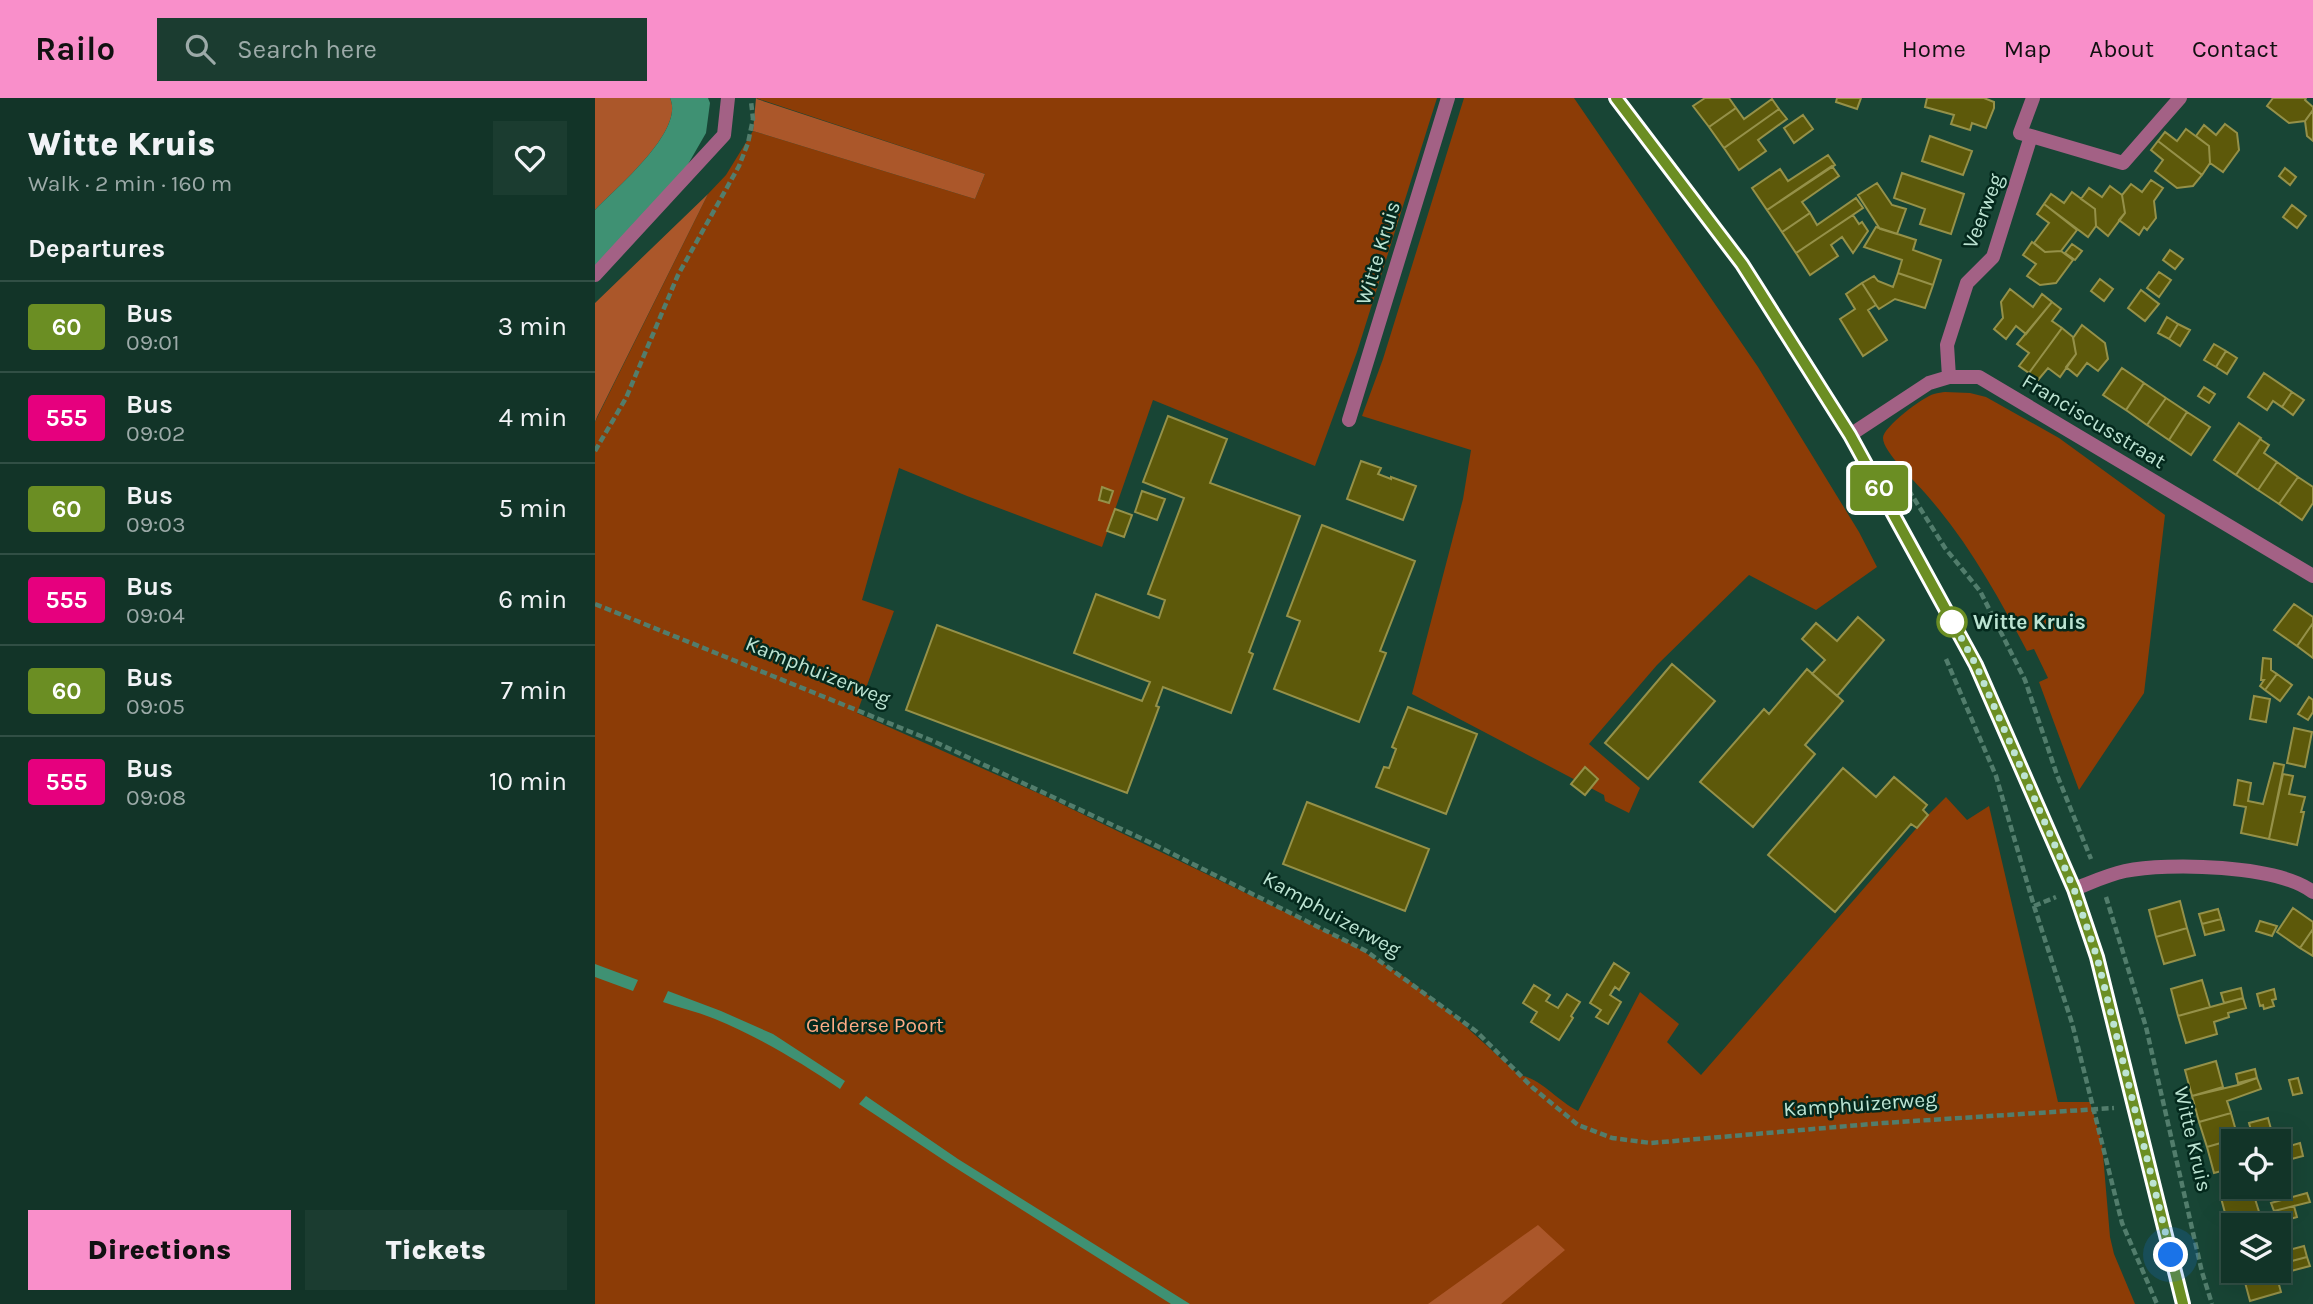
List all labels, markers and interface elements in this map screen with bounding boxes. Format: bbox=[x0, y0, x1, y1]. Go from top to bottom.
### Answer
search box bbox=[157, 18, 647, 81]
text: Railo bbox=[35, 30, 115, 68]
icon: search bbox=[181, 30, 219, 68]
text: Search here bbox=[237, 34, 377, 65]
text: Home bbox=[1902, 35, 1966, 63]
text: Map bbox=[2004, 35, 2051, 63]
text: About bbox=[2089, 35, 2154, 63]
text: Contact bbox=[2192, 35, 2278, 63]
button: heart bbox=[493, 121, 567, 195]
text: Witte Kruis bbox=[28, 125, 215, 163]
text: Walk · 2 min · 160 m bbox=[28, 170, 232, 197]
street label: Veerweg bbox=[1958, 170, 2008, 252]
street label: Witte Kruis bbox=[1351, 198, 1405, 308]
text: Departures bbox=[28, 233, 165, 264]
text: Bus bbox=[126, 298, 173, 329]
text: 3 min bbox=[498, 311, 567, 342]
text: 60 bbox=[52, 313, 81, 341]
text: 09:01 bbox=[126, 329, 180, 356]
street label: Franciscusstraat bbox=[2018, 369, 2170, 473]
text: Bus bbox=[126, 389, 173, 420]
text: 4 min bbox=[499, 402, 567, 433]
text: 555 bbox=[46, 404, 87, 432]
text: 09:02 bbox=[126, 420, 185, 447]
line badge: 60 bbox=[1847, 465, 1911, 511]
text: 60 bbox=[1864, 474, 1894, 502]
text: Bus bbox=[126, 480, 173, 511]
text: 5 min bbox=[498, 493, 567, 524]
text: 60 bbox=[52, 495, 81, 523]
text: 09:03 bbox=[126, 511, 186, 538]
text: Bus bbox=[126, 571, 173, 602]
text: 6 min bbox=[498, 584, 567, 615]
text: 555 bbox=[46, 586, 87, 614]
text: 09:04 bbox=[126, 602, 185, 629]
marker: Witte Kruis bbox=[1937, 607, 1967, 637]
place label: Witte Kruis bbox=[1973, 610, 2086, 634]
street label: Kamphuizerweg bbox=[742, 631, 894, 711]
text: Bus bbox=[126, 662, 173, 693]
text: 7 min bbox=[501, 675, 567, 706]
text: 60 bbox=[52, 677, 81, 705]
text: 09:05 bbox=[126, 693, 185, 720]
text: Bus bbox=[126, 753, 173, 784]
text: 10 min bbox=[489, 766, 567, 797]
text: 555 bbox=[46, 768, 87, 796]
text: 09:08 bbox=[126, 784, 186, 811]
street label: Kamphuizerweg bbox=[1259, 866, 1405, 962]
park label: Gelderse Poort bbox=[806, 1013, 944, 1037]
street label: Witte Kruis bbox=[2169, 1084, 2217, 1194]
street label: Kamphuizerweg bbox=[1782, 1087, 1938, 1121]
map controls bbox=[2221, 1129, 2291, 1283]
button: locate bbox=[2221, 1129, 2291, 1199]
button: Directions bbox=[28, 1210, 291, 1290]
button: Tickets bbox=[305, 1210, 567, 1290]
button: layers bbox=[2221, 1213, 2291, 1283]
your location bbox=[2153, 1237, 2188, 1272]

